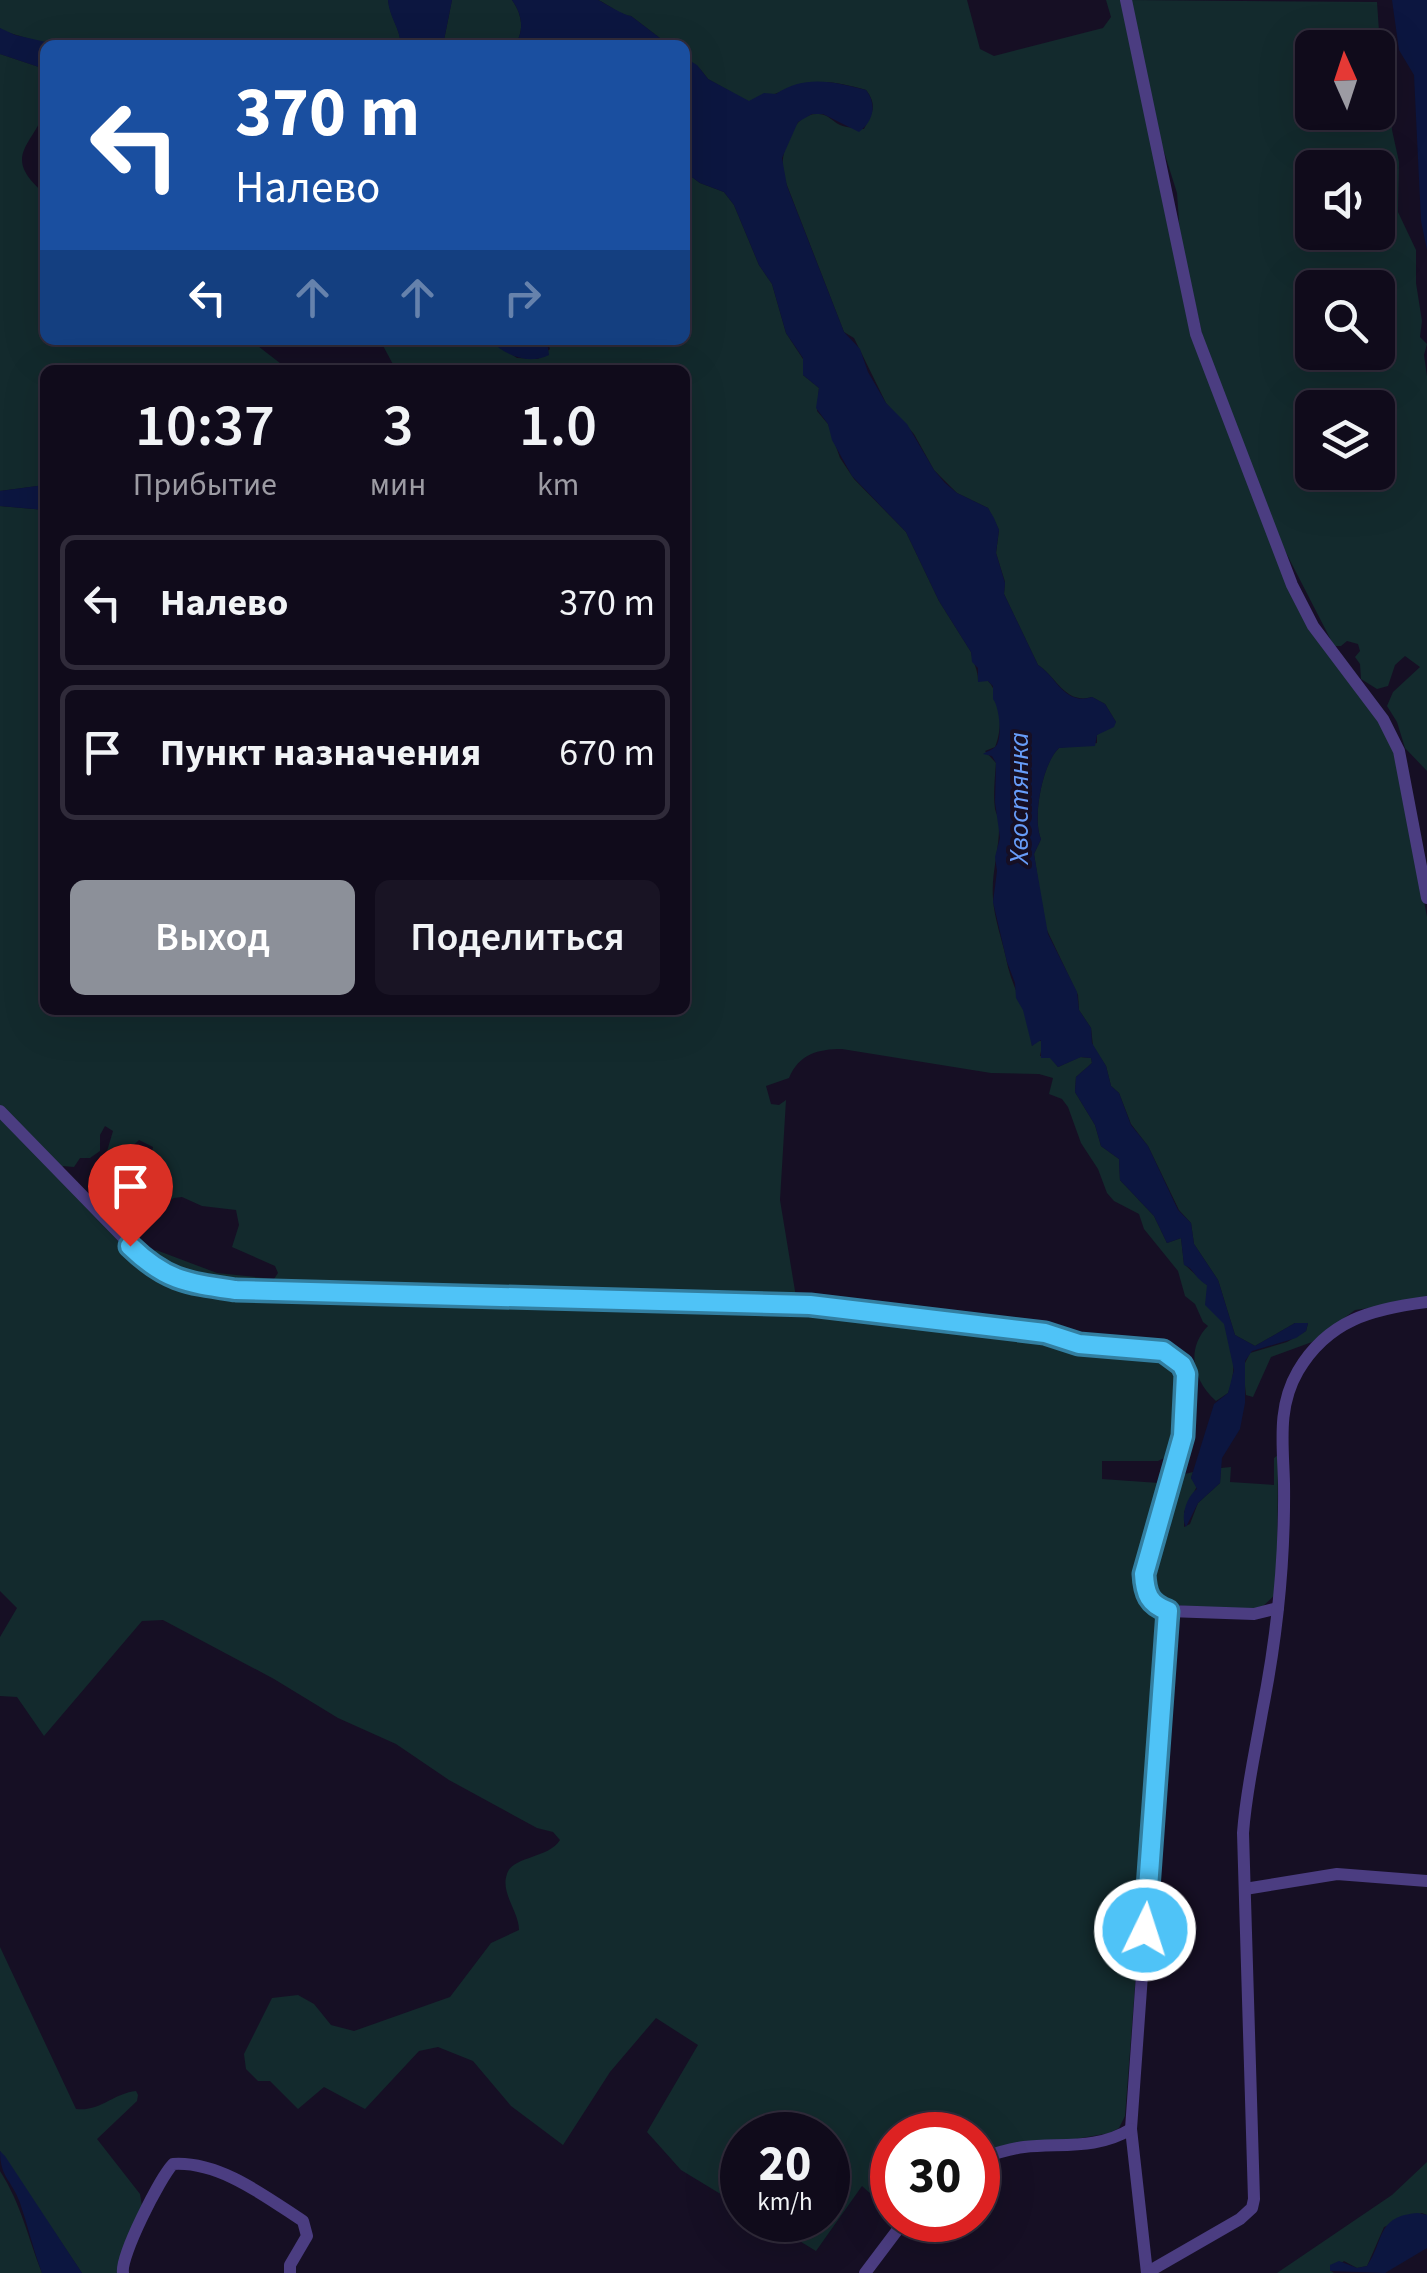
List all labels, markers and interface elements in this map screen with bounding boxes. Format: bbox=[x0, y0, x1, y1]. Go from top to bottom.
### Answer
north arrow bbox=[1295, 30, 1395, 130]
map controls bbox=[1295, 30, 1395, 490]
text: 370 m bbox=[235, 63, 420, 163]
icon: left bbox=[70, 80, 200, 210]
button: sound bbox=[1295, 150, 1395, 250]
text: Налево bbox=[235, 156, 381, 220]
icon: left bbox=[180, 270, 235, 325]
icon: ahead bbox=[285, 270, 340, 325]
icon: ahead bbox=[390, 270, 445, 325]
icon: right bbox=[495, 270, 550, 325]
button: search bbox=[1295, 270, 1395, 370]
text: 10:37 bbox=[135, 384, 275, 469]
text: 3 bbox=[383, 384, 413, 469]
text: 1.0 bbox=[519, 384, 597, 469]
button: layers bbox=[1295, 390, 1395, 490]
text: Прибытие bbox=[133, 462, 277, 508]
text: мин bbox=[370, 462, 426, 508]
text: km bbox=[537, 462, 579, 508]
icon: left bbox=[75, 575, 130, 630]
text: Налево bbox=[160, 576, 288, 630]
text: 370 m bbox=[559, 576, 655, 630]
icon: arrive bbox=[75, 725, 130, 780]
text: Пункт назначения bbox=[160, 726, 481, 780]
text: 670 m bbox=[559, 726, 655, 780]
water label: Хвостянка bbox=[999, 732, 1039, 866]
button: Выход bbox=[70, 880, 355, 995]
button: Поделиться bbox=[375, 880, 660, 995]
pin bbox=[88, 1144, 173, 1247]
icon: arrive bbox=[103, 1159, 158, 1214]
position arrow bbox=[1093, 1878, 1197, 1982]
speed limit sign: 30 bbox=[870, 2112, 1000, 2242]
text: 20 bbox=[759, 2129, 811, 2200]
text: km/h bbox=[757, 2184, 813, 2220]

